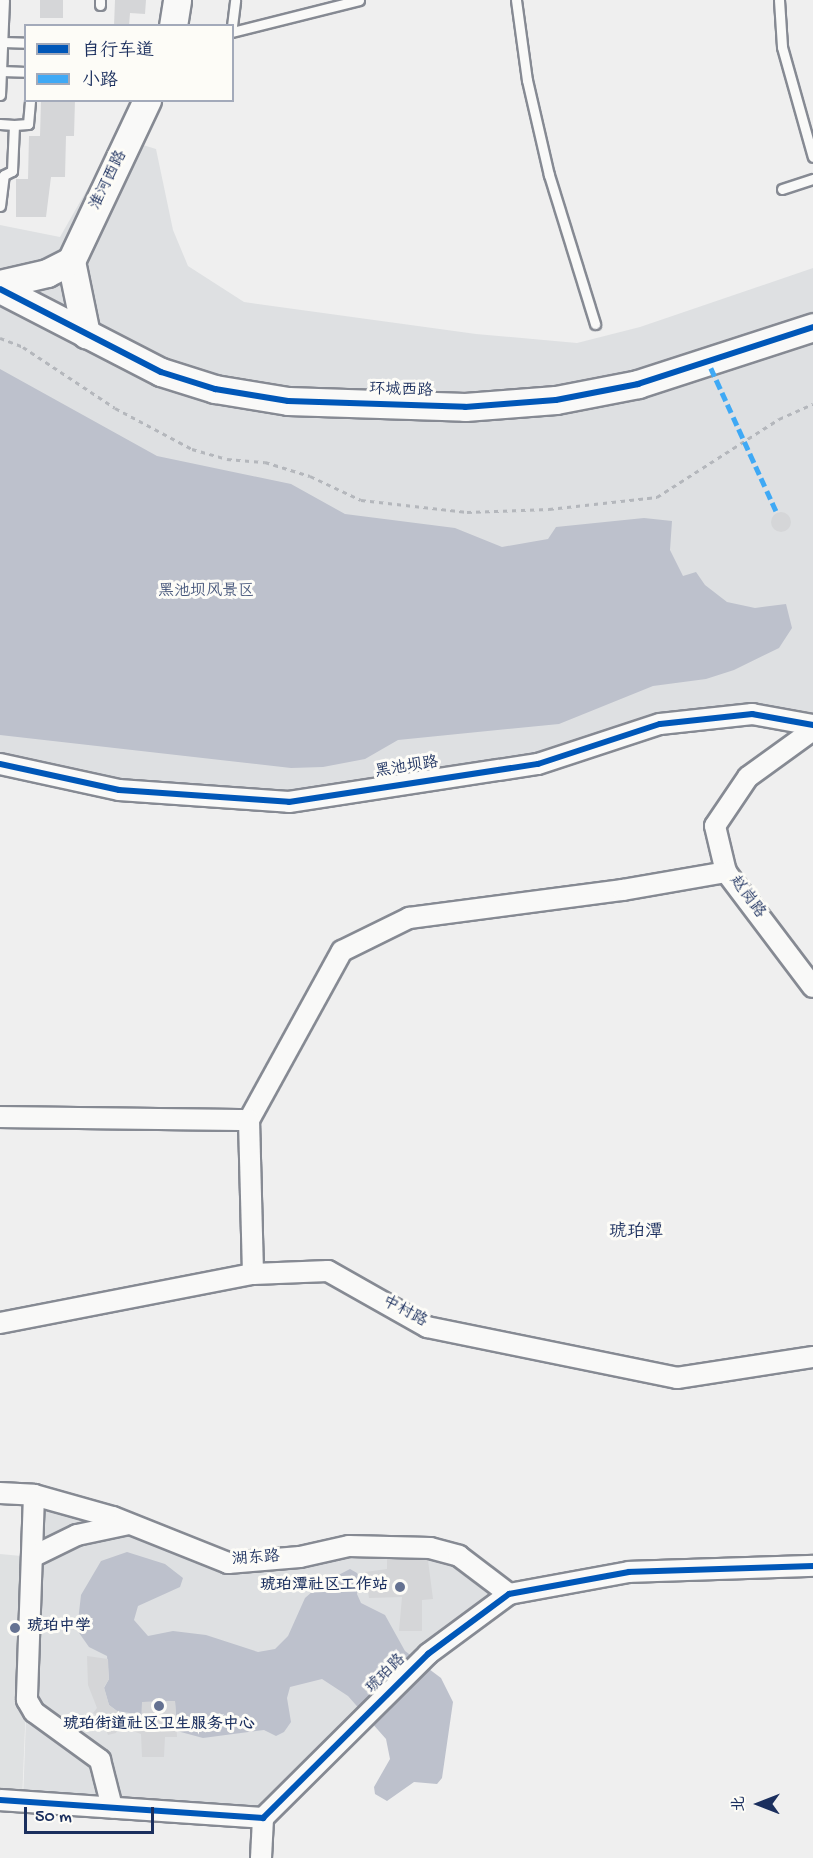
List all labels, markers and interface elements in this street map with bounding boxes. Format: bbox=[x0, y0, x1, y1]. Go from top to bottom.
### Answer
legend bbox=[24, 24, 234, 102]
text: 自行车道 bbox=[82, 41, 154, 62]
text: 小路 bbox=[82, 71, 118, 92]
street label: 淮河西路 bbox=[87, 148, 133, 214]
street label: 环城西路 bbox=[369, 381, 433, 403]
park label: 黑池坝风景区 bbox=[158, 583, 254, 603]
street label: 黑池坝路 bbox=[374, 755, 440, 783]
street label: 赵岗路 bbox=[724, 873, 768, 923]
district label: 琥珀潭 bbox=[609, 1222, 663, 1244]
street label: 中村路 bbox=[378, 1293, 430, 1333]
street label: 湖东路 bbox=[231, 1549, 281, 1571]
place label: 琥珀潭社区工作站 bbox=[260, 1577, 388, 1597]
marker: 琥珀潭社区工作站 bbox=[393, 1580, 407, 1594]
place label: 琥珀中学 bbox=[27, 1618, 91, 1638]
marker: 琥珀中学 bbox=[8, 1621, 22, 1635]
street label: 琥珀路 bbox=[363, 1651, 411, 1699]
marker: 琥珀街道社区卫生服务中心 bbox=[150, 1697, 168, 1715]
place label: 琥珀街道社区卫生服务中心 bbox=[63, 1716, 255, 1736]
north arrow bbox=[729, 1774, 789, 1834]
scale bar bbox=[27, 1795, 158, 1833]
text: 北 bbox=[731, 1796, 750, 1812]
text: 50 m bbox=[35, 1807, 72, 1828]

